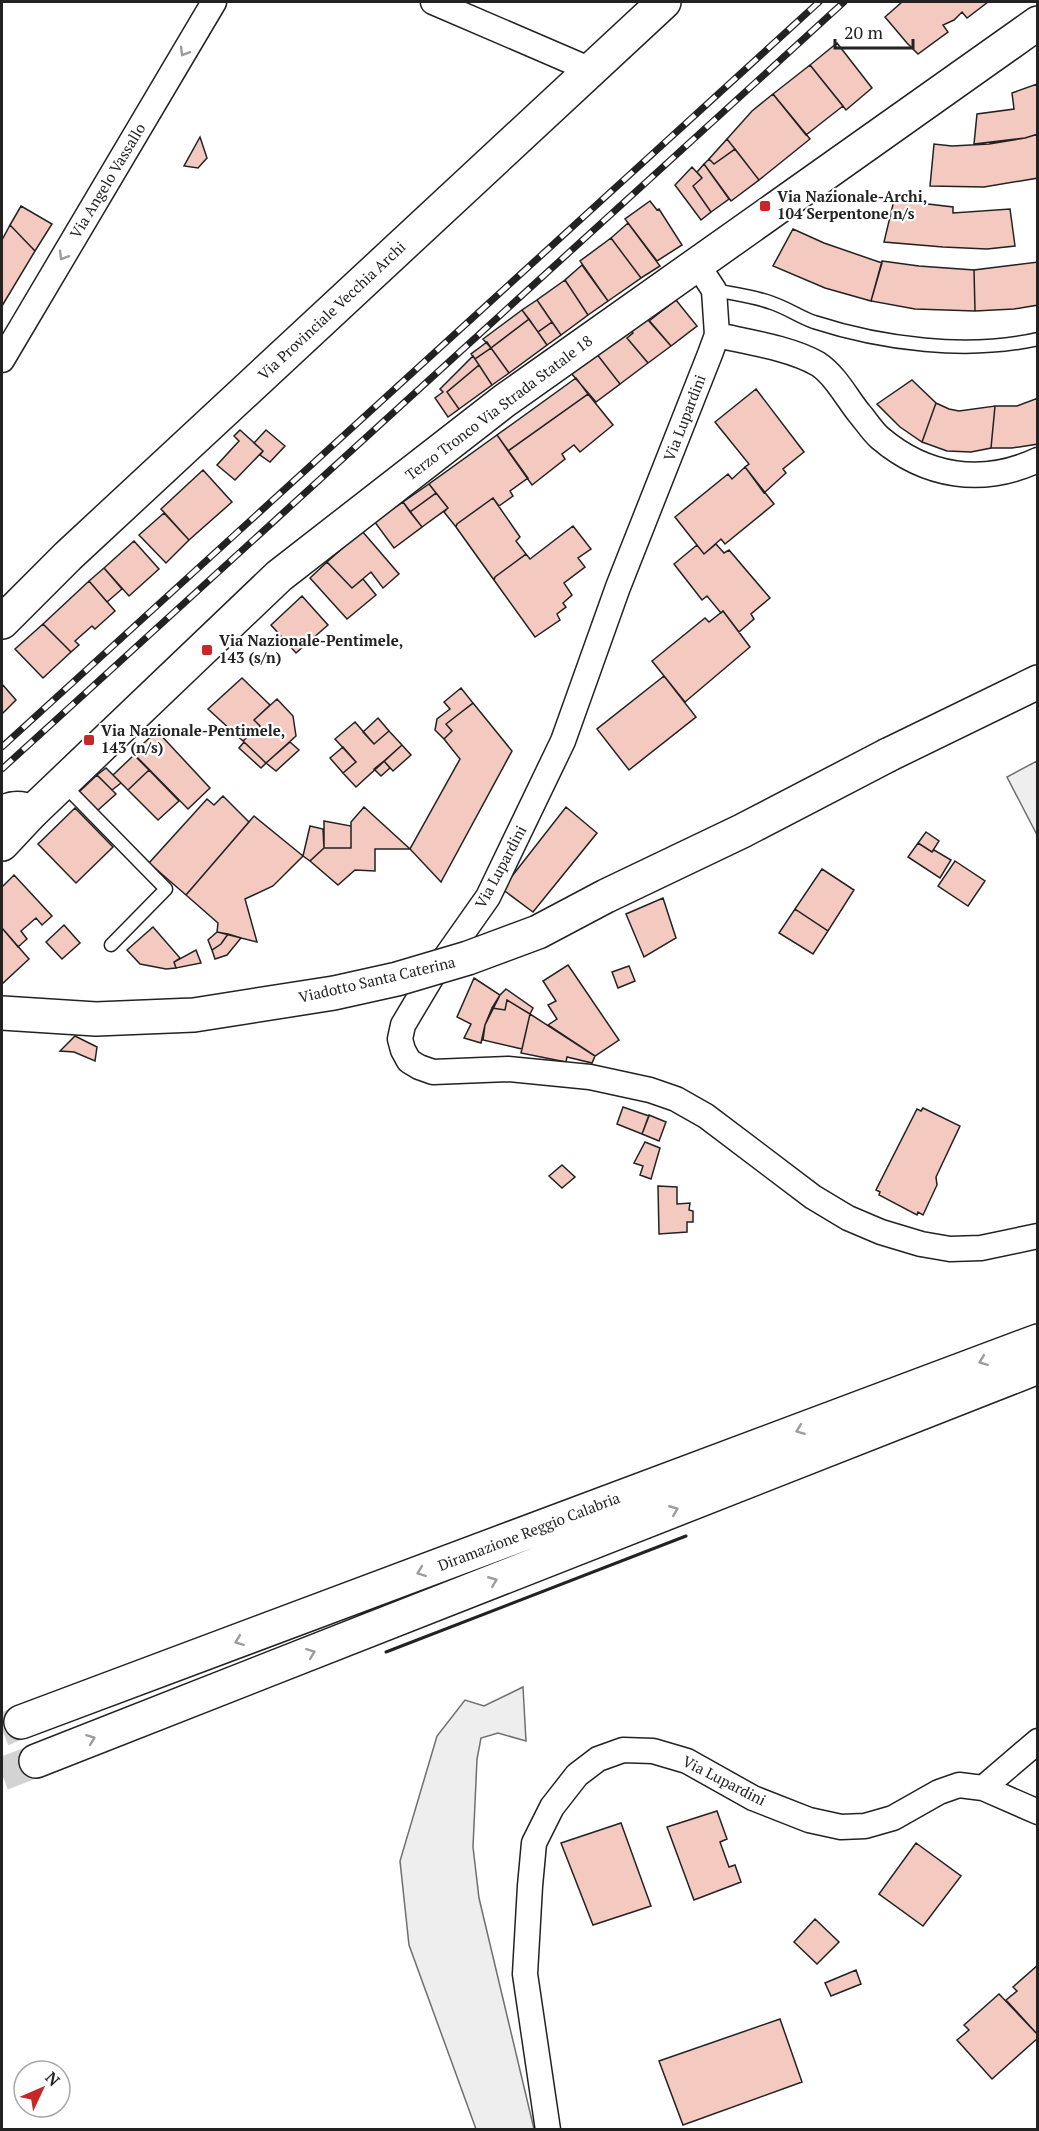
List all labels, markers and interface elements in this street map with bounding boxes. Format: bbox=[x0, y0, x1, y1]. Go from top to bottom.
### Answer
scale bar bbox=[835, 12, 913, 50]
text: 20 m bbox=[844, 20, 884, 44]
one-way arrow bbox=[180, 46, 191, 56]
street label: Via Angelo Vassallo bbox=[65, 119, 149, 242]
place label: Via Nazionale-Archi, 104 Serpentone n/s bbox=[777, 186, 927, 223]
marker: Via Nazionale-Archi, 104 Serpentone n/s bbox=[758, 199, 772, 213]
street label: Via Provinciale Vecchia Archi bbox=[253, 237, 409, 384]
one-way arrow bbox=[59, 250, 70, 260]
street label: Terzo Tronco Via Strada Statale 18 bbox=[401, 330, 596, 484]
street label: Via Lupardini bbox=[658, 372, 710, 464]
place label: Via Nazionale-Pentimele, 143 (s/n) bbox=[219, 630, 403, 667]
marker: Via Nazionale-Pentimele, 143 (s/n) bbox=[200, 643, 214, 657]
place label: Via Nazionale-Pentimele, 143 (n/s) bbox=[101, 720, 285, 757]
marker: Via Nazionale-Pentimele, 143 (n/s) bbox=[82, 733, 96, 747]
street label: Via Lupardini bbox=[470, 822, 530, 911]
street label: Viadotto Santa Caterina bbox=[296, 951, 458, 1007]
one-way arrow bbox=[978, 1354, 989, 1367]
one-way arrow bbox=[795, 1423, 806, 1435]
street label: Diramazione Reggio Calabria bbox=[435, 1487, 623, 1575]
one-way arrow bbox=[668, 1505, 679, 1517]
one-way arrow bbox=[416, 1565, 427, 1578]
one-way arrow bbox=[486, 1576, 497, 1588]
one-way arrow bbox=[234, 1634, 245, 1646]
one-way arrow bbox=[305, 1648, 316, 1660]
one-way arrow bbox=[85, 1734, 95, 1747]
street label: Via Lupardini bbox=[679, 1751, 770, 1810]
north arrow bbox=[12, 2059, 72, 2119]
text: N bbox=[41, 2067, 65, 2091]

